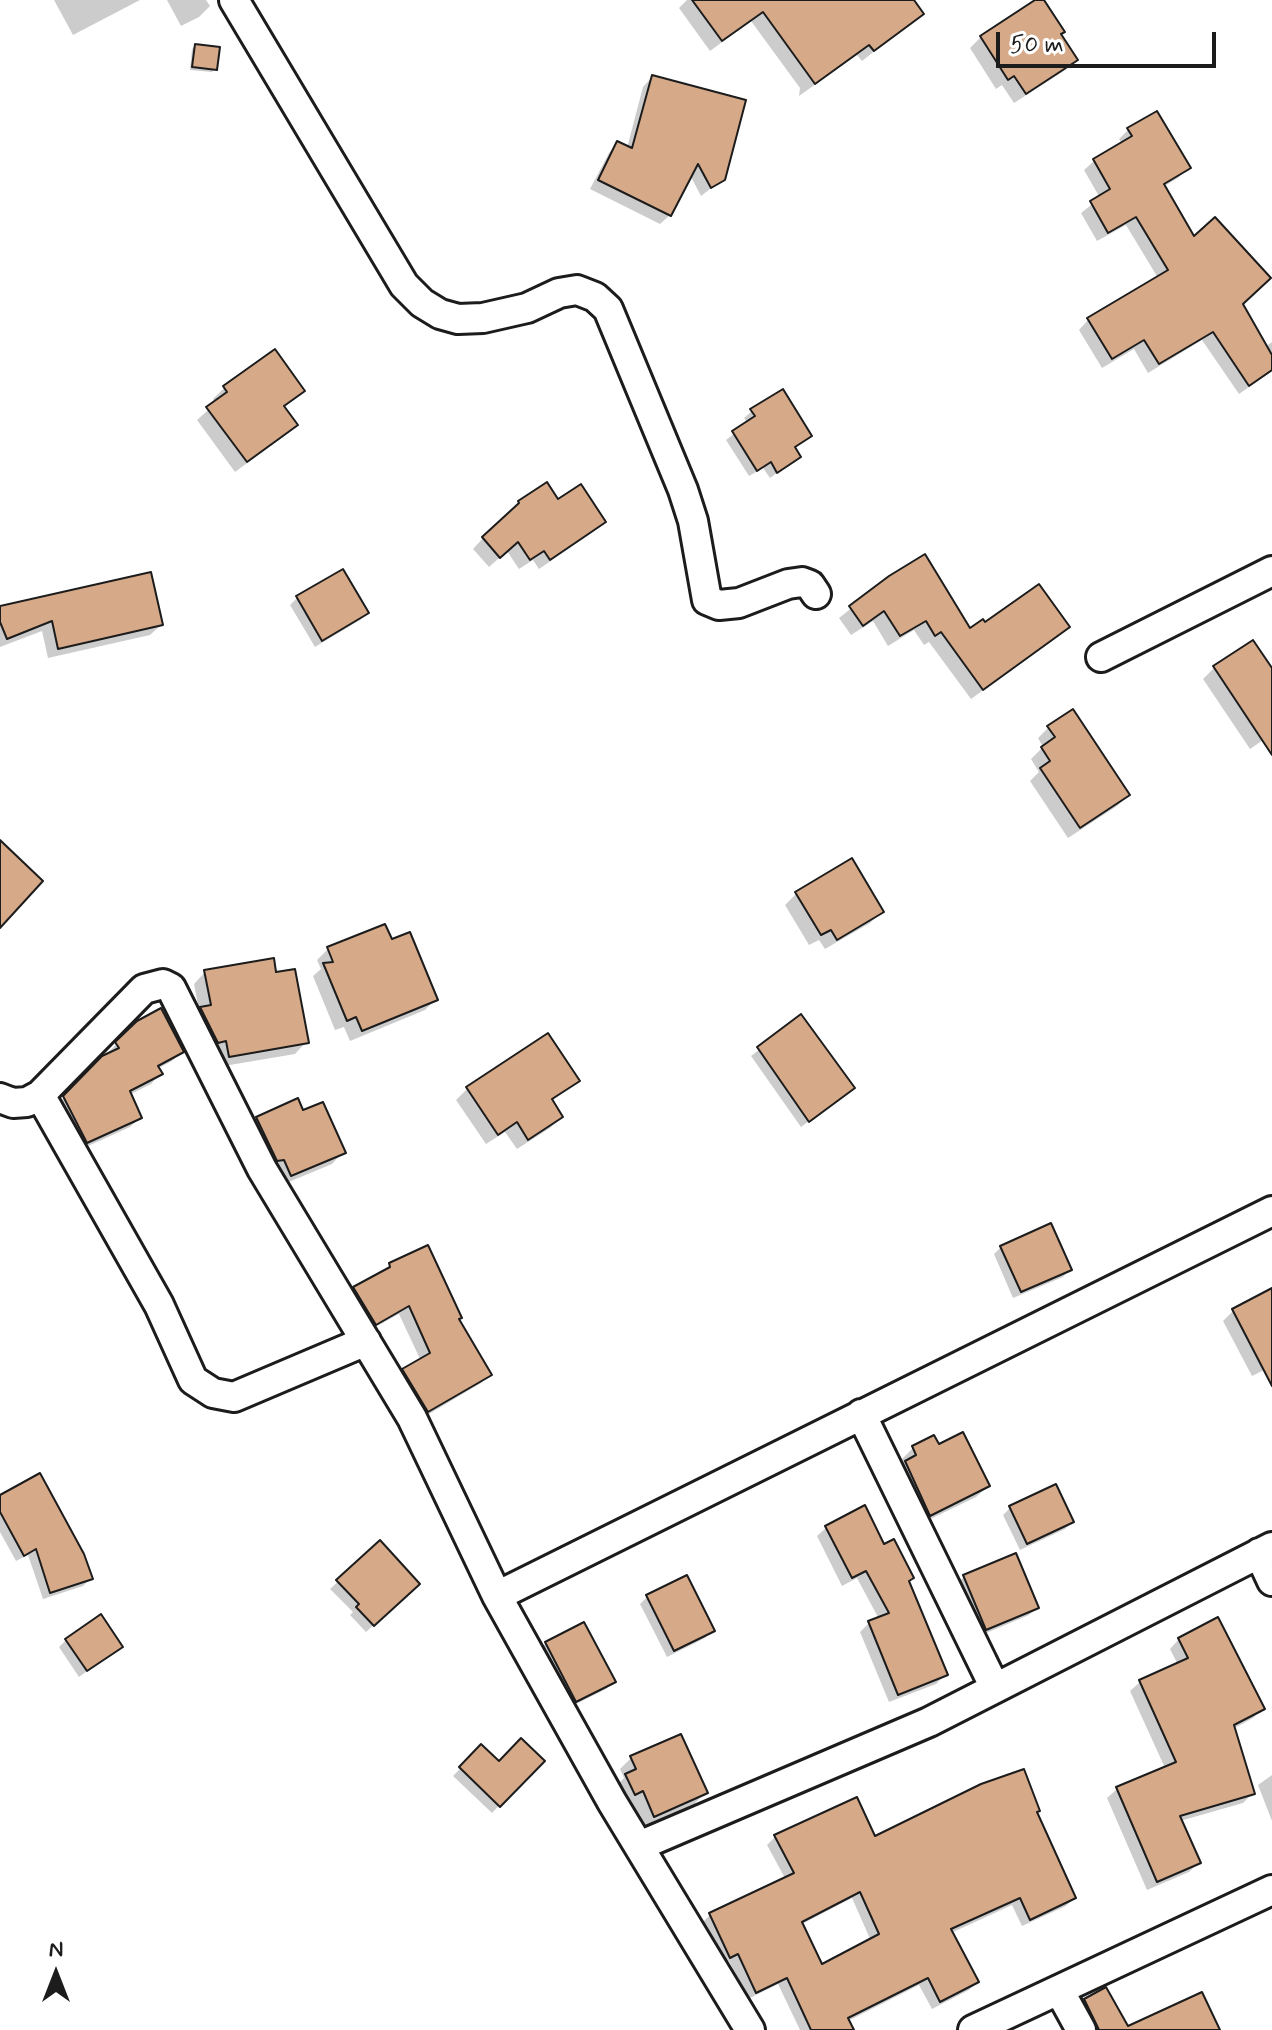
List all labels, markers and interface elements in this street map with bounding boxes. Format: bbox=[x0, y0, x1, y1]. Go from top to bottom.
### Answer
scale bar bbox=[1000, 16, 1220, 66]
text: 50 m bbox=[1010, 30, 1064, 61]
north arrow bbox=[16, 1934, 96, 2014]
text: N bbox=[49, 1936, 63, 1964]

